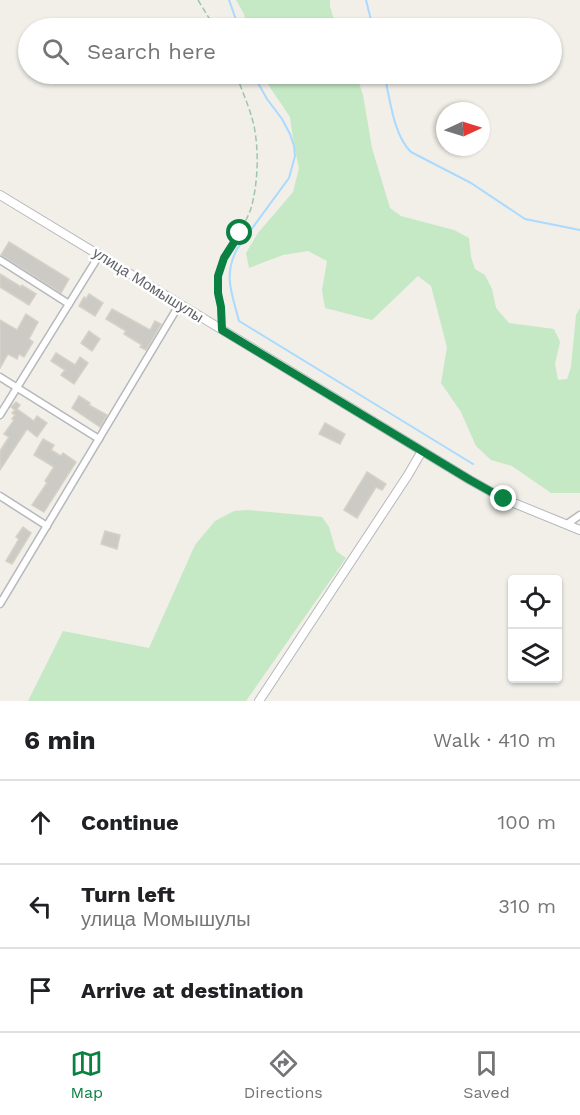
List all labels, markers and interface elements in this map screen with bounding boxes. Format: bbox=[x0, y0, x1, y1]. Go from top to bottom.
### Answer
search box bbox=[18, 18, 562, 84]
icon: search bbox=[39, 35, 72, 68]
text: Search here bbox=[87, 39, 216, 64]
north arrow bbox=[436, 102, 490, 156]
route start bbox=[226, 219, 252, 245]
street label: улица Момышулы bbox=[89, 244, 207, 326]
route end bbox=[490, 485, 516, 511]
map controls bbox=[508, 575, 562, 683]
button: locate bbox=[508, 575, 562, 629]
button: layers bbox=[508, 629, 562, 683]
text: 6 min bbox=[24, 725, 96, 755]
text: Walk · 410 m bbox=[433, 728, 556, 752]
icon: ahead bbox=[24, 806, 57, 839]
text: Continue bbox=[81, 810, 179, 835]
text: 100 m bbox=[497, 810, 556, 834]
text: Turn left bbox=[81, 882, 175, 907]
icon: left bbox=[24, 890, 57, 923]
text: 310 m bbox=[498, 894, 556, 918]
text: улица Момышулы bbox=[81, 907, 251, 931]
icon: arrive bbox=[24, 974, 57, 1007]
text: Arrive at destination bbox=[81, 978, 304, 1003]
tab: Map bbox=[70, 1047, 103, 1102]
tab: Directions bbox=[244, 1047, 323, 1102]
tab: Saved bbox=[463, 1047, 510, 1102]

